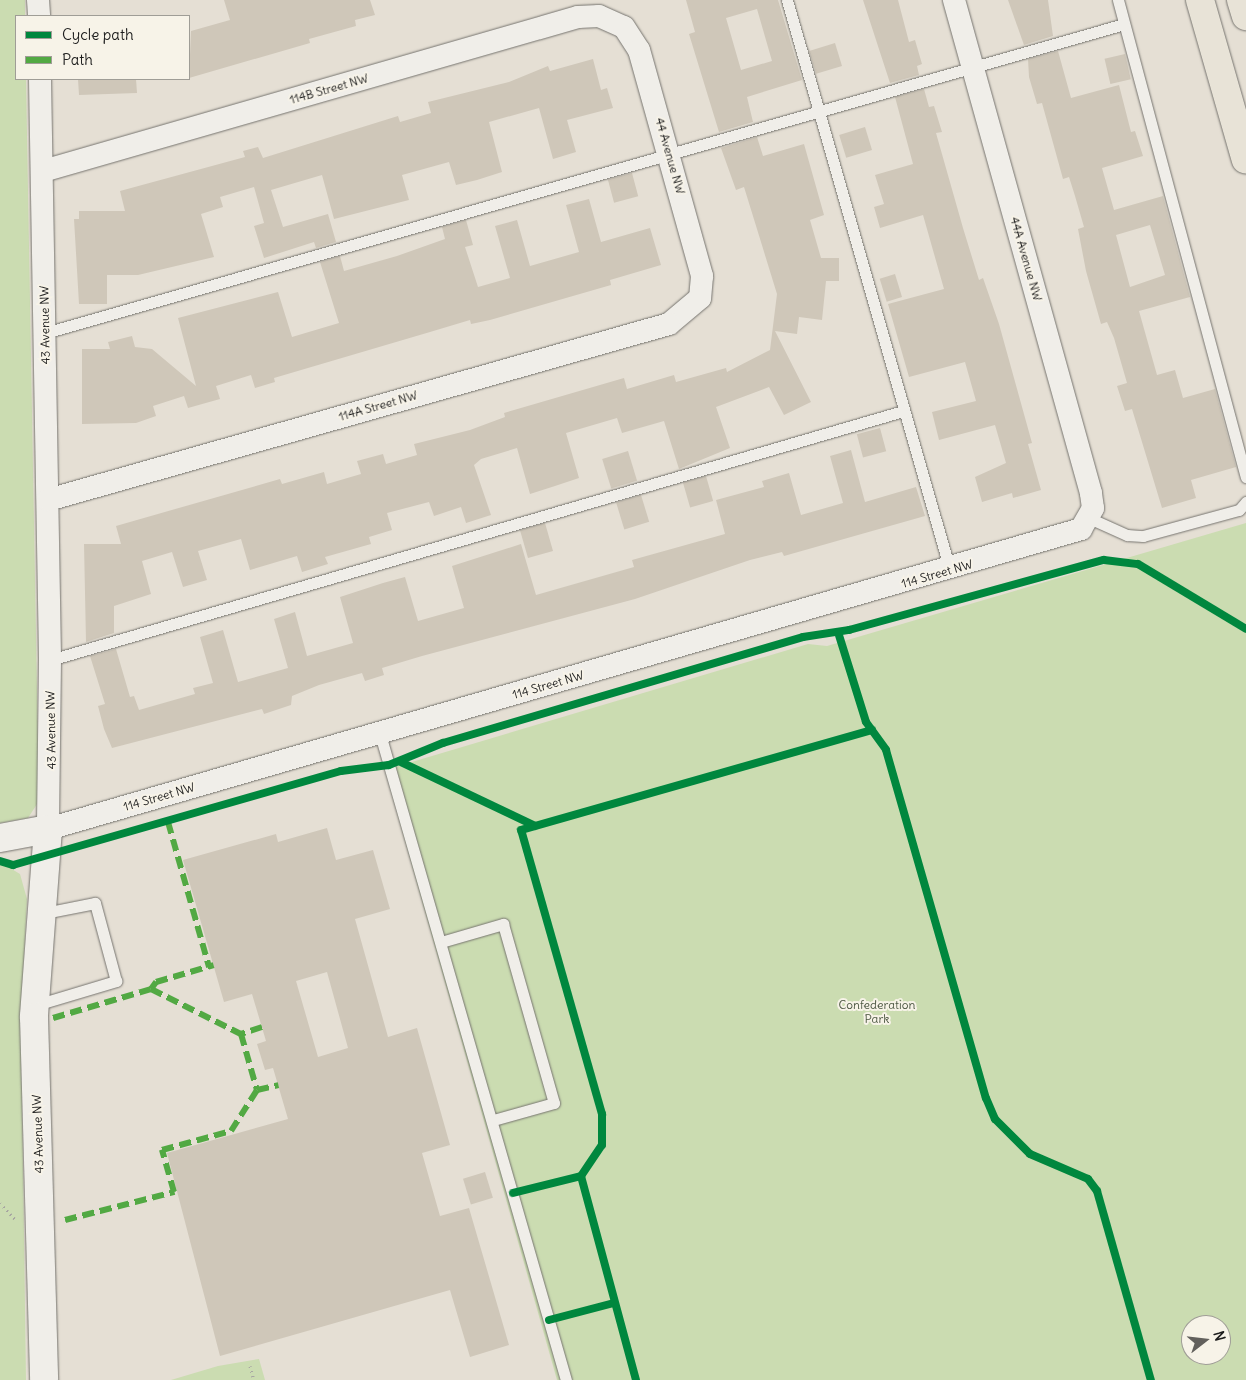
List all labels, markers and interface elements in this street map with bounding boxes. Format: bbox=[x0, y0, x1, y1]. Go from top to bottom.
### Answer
legend bbox=[15, 15, 190, 80]
text: Cycle path bbox=[62, 25, 134, 44]
text: Path bbox=[62, 50, 93, 69]
street label: 114B Street NW bbox=[288, 71, 370, 107]
street label: 44 Avenue NW bbox=[652, 116, 688, 196]
street label: 44A Avenue NW bbox=[1007, 215, 1045, 303]
street label: 43 Avenue NW bbox=[37, 285, 53, 365]
street label: 114A Street NW bbox=[337, 388, 419, 424]
street label: 114 Street NW bbox=[900, 557, 974, 591]
street label: 114 Street NW bbox=[511, 668, 585, 702]
street label: 43 Avenue NW bbox=[43, 690, 59, 770]
street label: 114 Street NW bbox=[122, 780, 196, 814]
park label: Confederation Park bbox=[838, 998, 916, 1026]
street label: 43 Avenue NW bbox=[29, 1094, 47, 1174]
north arrow bbox=[1181, 1315, 1231, 1365]
text: N bbox=[1209, 1329, 1229, 1343]

